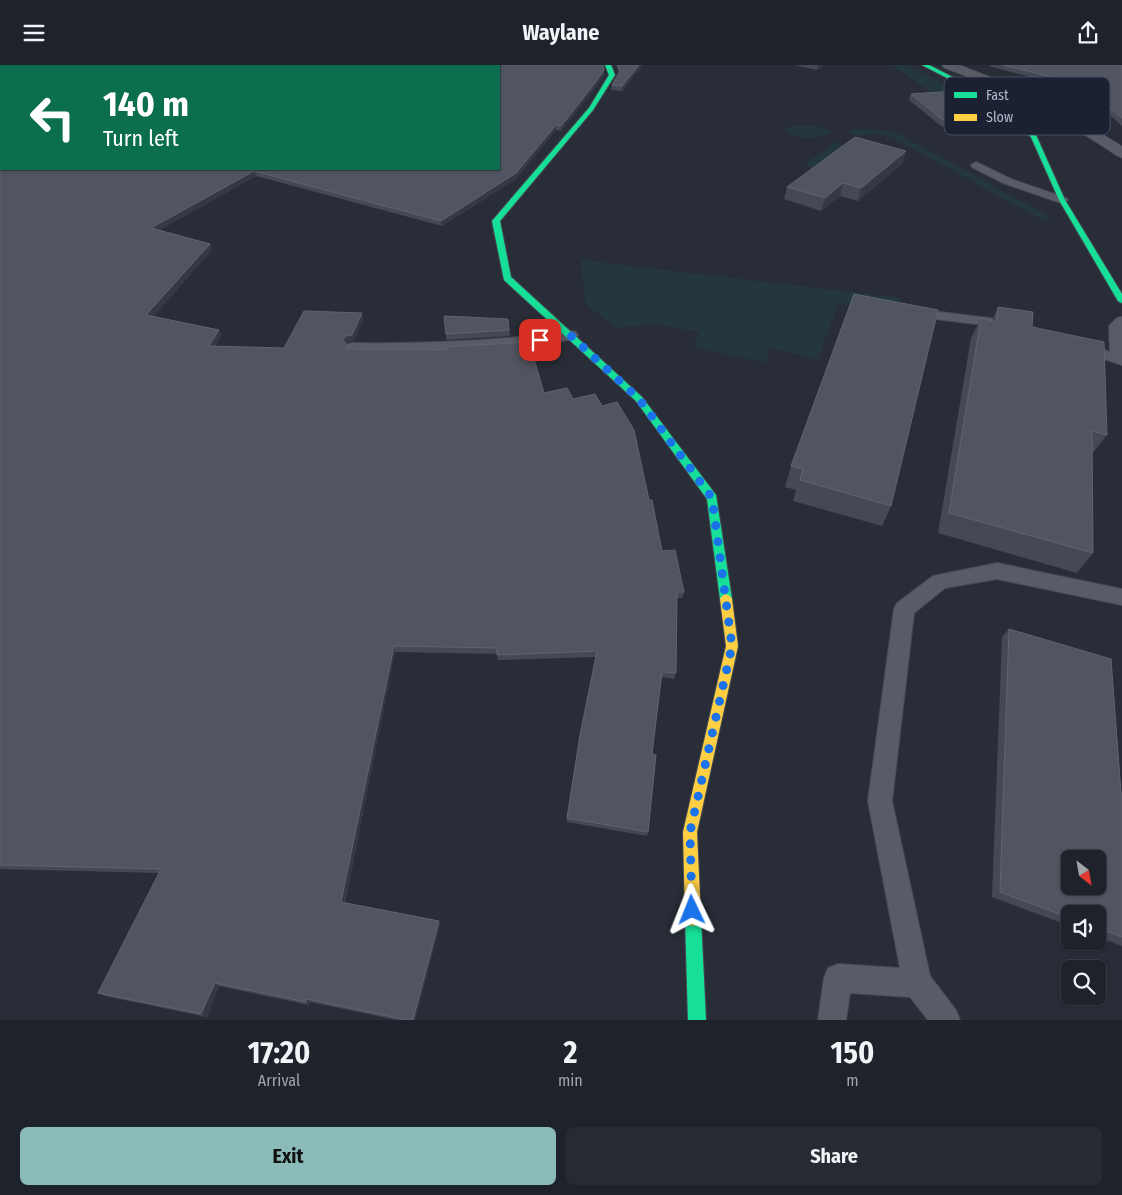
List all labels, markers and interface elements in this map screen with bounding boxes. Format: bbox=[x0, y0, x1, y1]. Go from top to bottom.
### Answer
icon: menu bbox=[20, 19, 48, 47]
text: Waylane bbox=[523, 19, 599, 46]
icon: share bbox=[1074, 19, 1102, 47]
legend bbox=[944, 77, 1110, 135]
text: 140 m bbox=[103, 83, 189, 125]
icon: left bbox=[20, 85, 85, 150]
text: Fast bbox=[986, 87, 1009, 104]
text: Slow bbox=[986, 109, 1013, 126]
text: Turn left bbox=[103, 125, 179, 152]
pin bbox=[519, 319, 561, 361]
icon: arrive bbox=[526, 326, 554, 354]
north arrow bbox=[1061, 850, 1106, 895]
map controls bbox=[1061, 850, 1106, 1005]
position arrow bbox=[665, 883, 717, 935]
button: sound bbox=[1061, 905, 1106, 950]
button: search bbox=[1061, 960, 1106, 1005]
text: 17:20 bbox=[248, 1035, 310, 1071]
text: 2 bbox=[563, 1035, 577, 1071]
text: 150 bbox=[830, 1035, 874, 1071]
text: Arrival bbox=[258, 1071, 300, 1090]
text: min bbox=[558, 1071, 583, 1090]
text: m bbox=[846, 1071, 859, 1090]
button: Exit bbox=[20, 1127, 556, 1185]
button: Share bbox=[566, 1127, 1102, 1185]

